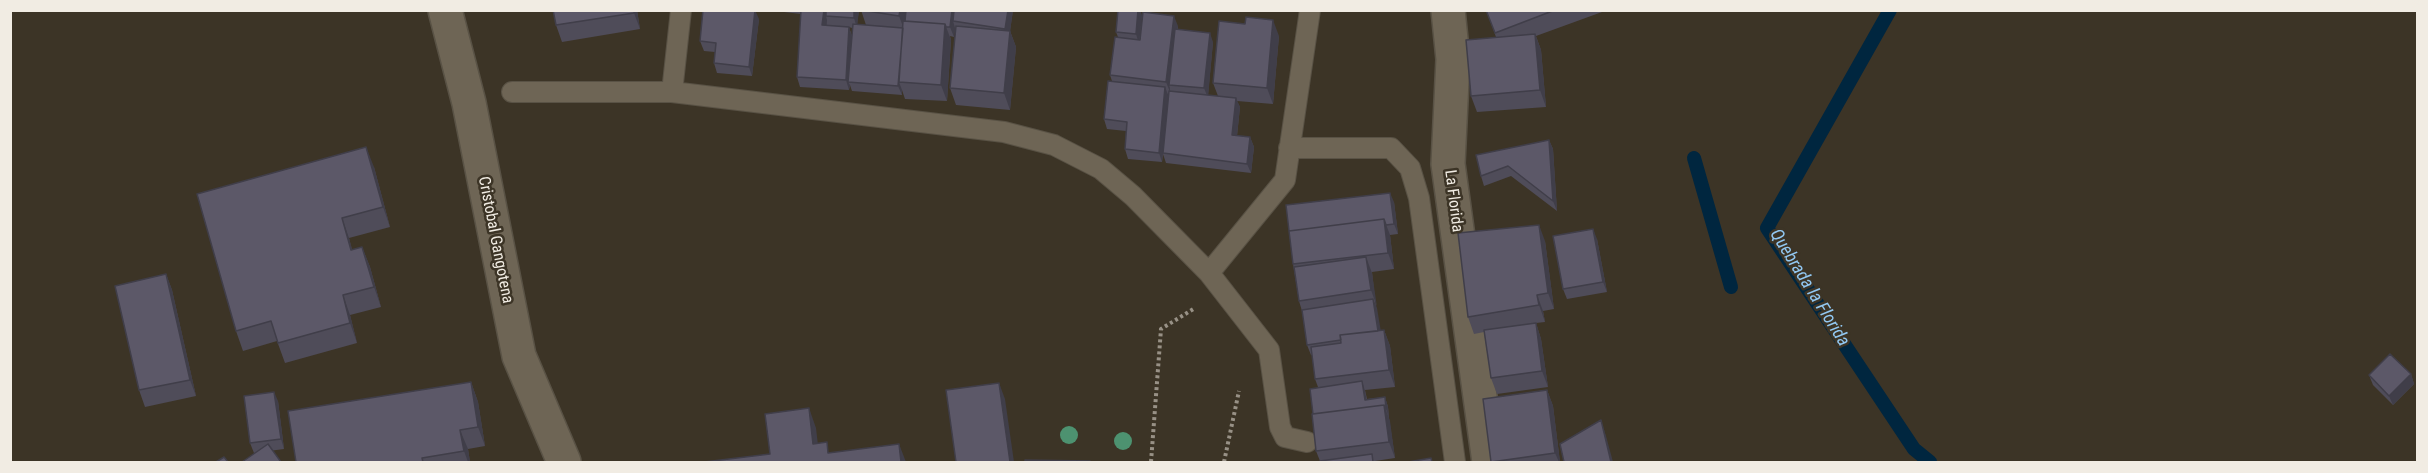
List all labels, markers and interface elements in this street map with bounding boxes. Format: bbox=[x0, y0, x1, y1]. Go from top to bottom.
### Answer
street label: La Florida bbox=[1440, 169, 1466, 233]
street label: Cristobal Gangotena bbox=[473, 175, 517, 305]
water label: Quebrada la Florida bbox=[1764, 225, 1854, 351]

